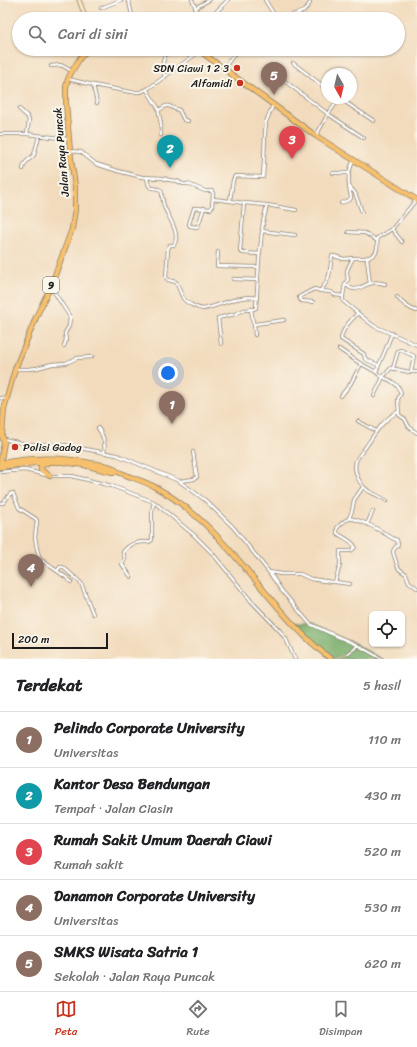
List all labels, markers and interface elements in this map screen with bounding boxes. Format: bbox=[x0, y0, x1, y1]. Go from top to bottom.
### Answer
search box bbox=[12, 12, 405, 56]
text: Cari di sini bbox=[58, 21, 128, 47]
icon: search bbox=[26, 23, 48, 45]
place label: SDN Ciawi 1 2 3 bbox=[153, 59, 229, 78]
pin: 5 bbox=[261, 62, 287, 95]
marker: SDN Ciawi 1 2 3 bbox=[232, 63, 242, 73]
north arrow bbox=[321, 68, 357, 104]
place label: Alfamidi bbox=[190, 74, 233, 93]
marker: Alfamidi bbox=[235, 78, 245, 88]
street label: Jalan Raya Puncak bbox=[48, 106, 75, 198]
pin: 3 bbox=[279, 126, 305, 159]
pin: 2 bbox=[157, 135, 183, 168]
road number: 9 bbox=[43, 277, 59, 293]
your location bbox=[158, 363, 178, 383]
pin: 1 bbox=[159, 391, 185, 424]
place label: Polisi Gadog bbox=[23, 438, 82, 457]
marker: Polisi Gadog bbox=[10, 442, 20, 452]
pin: 4 bbox=[18, 554, 44, 587]
map controls bbox=[369, 611, 405, 647]
button: locate bbox=[369, 611, 405, 647]
text: 200 m bbox=[18, 630, 50, 649]
scale bar bbox=[12, 631, 108, 650]
text: Terdekat bbox=[16, 670, 82, 700]
text: 5 hasil bbox=[363, 674, 401, 697]
text: Pelindo Corporate University bbox=[54, 715, 244, 741]
text: 1 bbox=[26, 728, 32, 751]
text: 110 m bbox=[368, 728, 401, 751]
text: Universitas bbox=[54, 741, 118, 764]
text: Kantor Desa Bendungan bbox=[54, 771, 210, 797]
text: 2 bbox=[25, 784, 33, 807]
text: 430 m bbox=[364, 784, 401, 807]
text: Tempat · Jalan Ciasin bbox=[54, 797, 173, 820]
text: Rumah Sakit Umum Daerah Ciawi bbox=[54, 827, 272, 853]
text: 3 bbox=[25, 840, 33, 863]
text: 520 m bbox=[364, 840, 401, 863]
text: Rumah sakit bbox=[54, 853, 124, 876]
text: Danamon Corporate University bbox=[54, 883, 255, 909]
text: 4 bbox=[25, 896, 33, 919]
text: 530 m bbox=[364, 896, 401, 919]
text: Universitas bbox=[54, 909, 118, 932]
text: SMKS Wisata Satria 1 bbox=[54, 939, 198, 965]
text: 5 bbox=[25, 952, 33, 975]
text: 620 m bbox=[365, 952, 401, 975]
text: Sekolah · Jalan Raya Puncak bbox=[54, 965, 215, 988]
tab: Peta bbox=[55, 998, 77, 1041]
tab: Rute bbox=[187, 998, 210, 1041]
tab: Disimpan bbox=[319, 998, 362, 1041]

